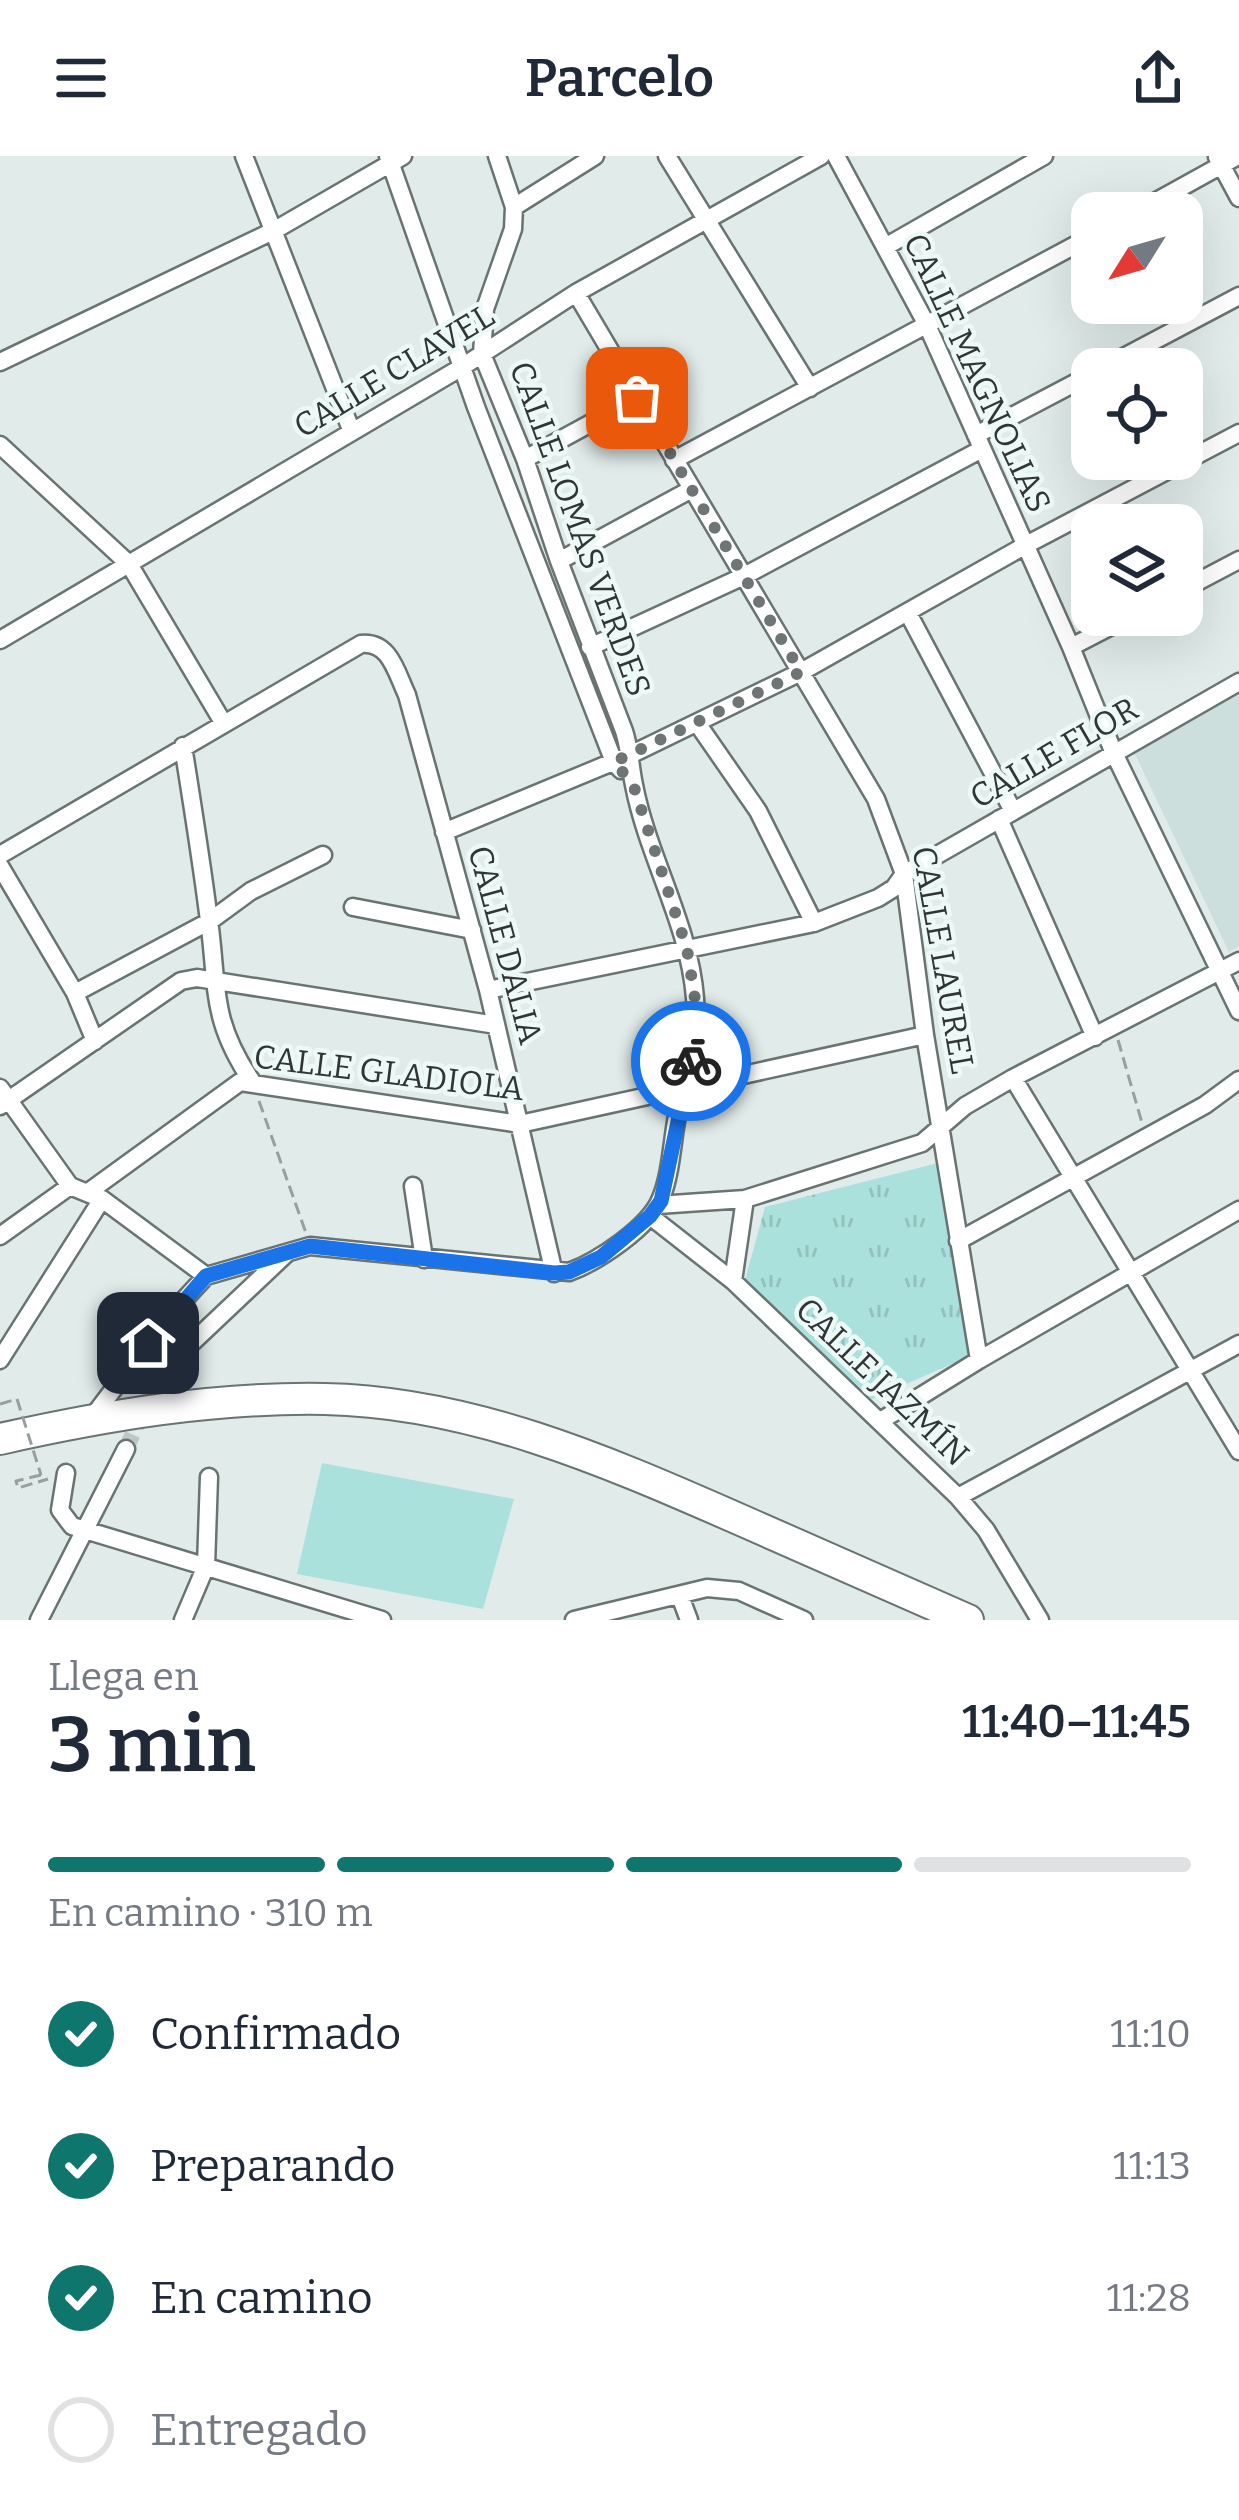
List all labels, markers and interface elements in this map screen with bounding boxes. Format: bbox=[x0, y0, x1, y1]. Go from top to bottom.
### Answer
icon: menu bbox=[48, 45, 114, 111]
icon: share bbox=[1125, 45, 1191, 111]
text: Parcelo bbox=[525, 46, 714, 110]
north arrow bbox=[1071, 192, 1203, 324]
map controls bbox=[1071, 192, 1203, 636]
street label: CALLE MAGNOLIAS bbox=[895, 227, 1059, 519]
street label: CALLE CLAVEL bbox=[287, 296, 501, 446]
pin bbox=[586, 347, 688, 449]
button: locate bbox=[1071, 348, 1203, 480]
street label: CALLE LOMAS VERDES bbox=[501, 356, 659, 702]
icon: bag bbox=[604, 365, 670, 431]
button: layers bbox=[1071, 504, 1203, 636]
street label: CALLE FLOR bbox=[963, 689, 1145, 817]
street label: CALLE DALIA bbox=[459, 841, 551, 1049]
street label: CALLE LAUREL bbox=[903, 843, 983, 1077]
courier bbox=[631, 1001, 751, 1121]
icon: bike bbox=[658, 1028, 724, 1094]
street label: CALLE GLADIOLA bbox=[252, 1037, 527, 1109]
street label: CALLE JAZMÍN bbox=[787, 1289, 977, 1475]
pin bbox=[97, 1292, 199, 1394]
icon: home bbox=[115, 1310, 181, 1376]
text: Llega en bbox=[48, 1654, 199, 1700]
text: 11:40–11:45 bbox=[962, 1695, 1191, 1749]
text: 3 min bbox=[48, 1698, 256, 1792]
text: En camino · 310 m bbox=[48, 1890, 373, 1936]
icon: check bbox=[48, 2001, 114, 2067]
text: Confirmado bbox=[150, 2007, 401, 2061]
text: 11:10 bbox=[1110, 2011, 1191, 2057]
icon: check bbox=[48, 2133, 114, 2199]
text: Preparando bbox=[150, 2139, 395, 2193]
text: 11:13 bbox=[1113, 2143, 1191, 2189]
icon: check bbox=[48, 2265, 114, 2331]
text: En camino bbox=[150, 2271, 373, 2325]
text: 11:28 bbox=[1106, 2275, 1191, 2321]
text: Entregado bbox=[150, 2403, 368, 2457]

